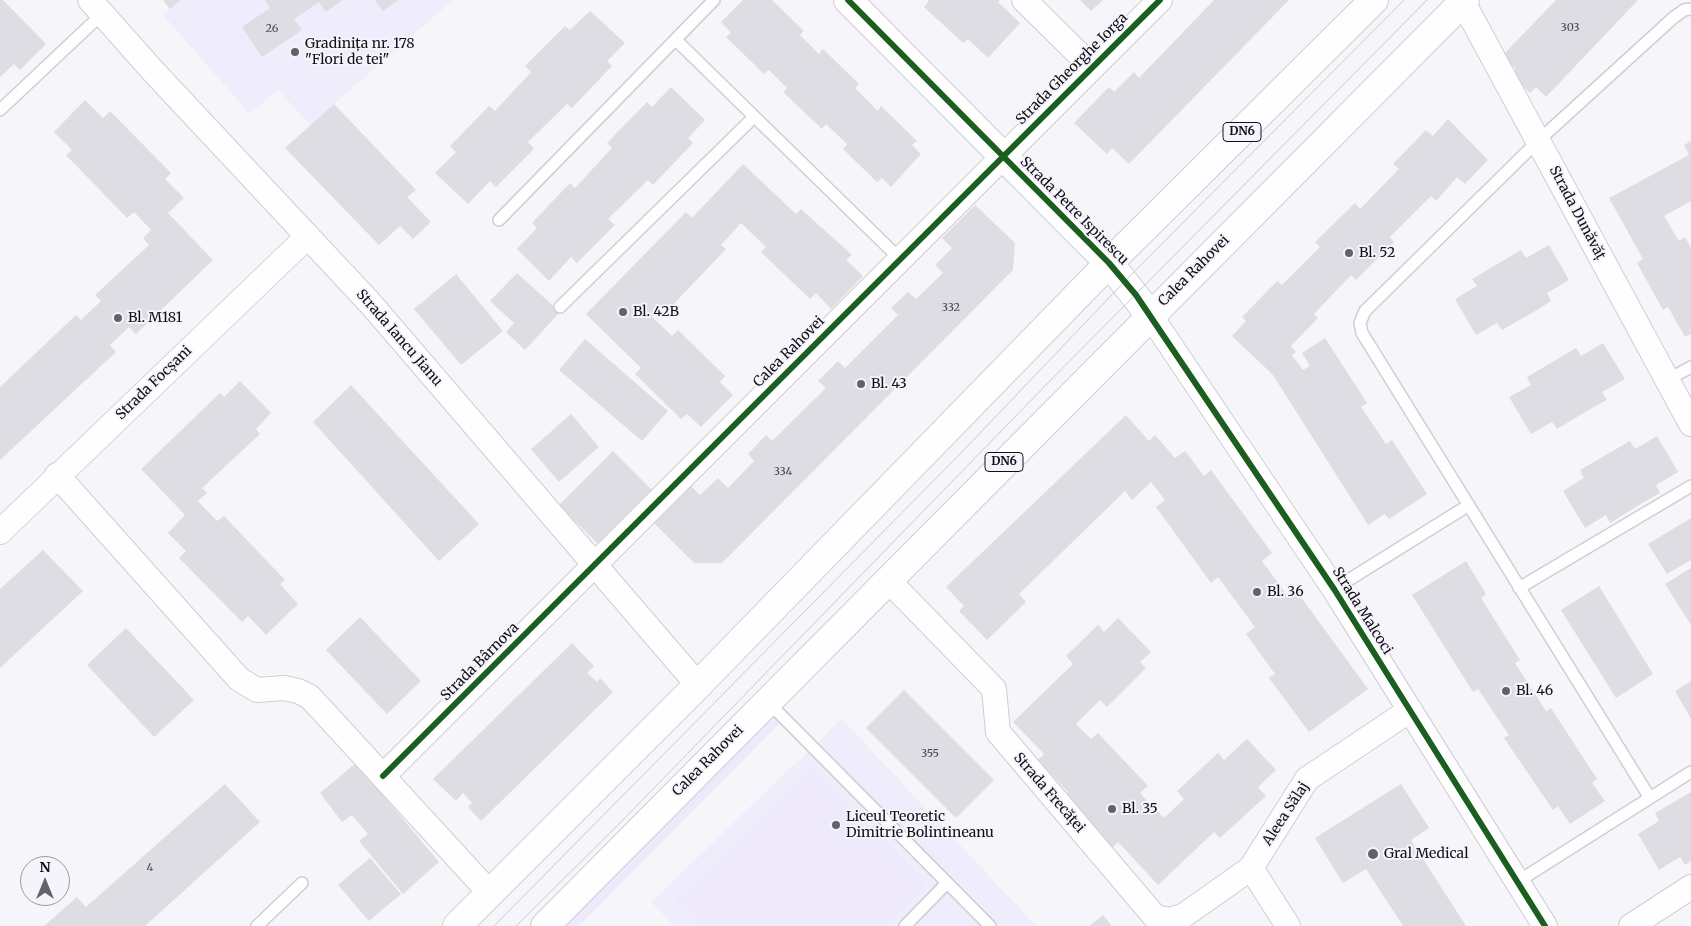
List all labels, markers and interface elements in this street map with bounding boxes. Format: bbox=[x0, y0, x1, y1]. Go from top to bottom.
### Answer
street label: Strada Gheorghe Iorga bbox=[1013, 10, 1131, 128]
house number: 303 bbox=[1560, 21, 1580, 35]
house number: 26 bbox=[266, 22, 278, 36]
place label: Gradinița nr. 178 "Flori de tei" bbox=[305, 36, 415, 68]
marker: Gradinița nr. 178 "Flori de tei" bbox=[289, 46, 301, 58]
road number: DN6 bbox=[1223, 122, 1261, 142]
street label: Strada Petre Ispirescu bbox=[1016, 153, 1132, 269]
street label: Strada Dunăvăț bbox=[1545, 163, 1609, 263]
street label: Calea Rahovei bbox=[1155, 232, 1233, 310]
place label: Bl. 52 bbox=[1359, 245, 1395, 261]
marker: Bl. 52 bbox=[1343, 247, 1355, 259]
street label: Strada Iancu Jianu bbox=[352, 286, 446, 390]
house number: 332 bbox=[942, 301, 960, 315]
place label: Bl. 42B bbox=[633, 304, 679, 320]
marker: Bl. 42B bbox=[617, 306, 629, 318]
place label: Bl. M181 bbox=[128, 310, 182, 326]
marker: Bl. M181 bbox=[112, 312, 124, 324]
street label: Calea Rahovei bbox=[750, 313, 828, 391]
street label: Strada Focșani bbox=[113, 343, 195, 423]
place label: Bl. 43 bbox=[871, 376, 907, 392]
marker: Bl. 43 bbox=[855, 378, 867, 390]
road number: DN6 bbox=[985, 452, 1023, 472]
house number: 334 bbox=[774, 465, 792, 479]
street label: Strada Malcoci bbox=[1328, 564, 1396, 658]
place label: Bl. 36 bbox=[1267, 584, 1304, 600]
marker: Bl. 36 bbox=[1251, 586, 1263, 598]
street label: Strada Bârnova bbox=[438, 620, 522, 704]
place label: Bl. 46 bbox=[1516, 683, 1553, 699]
marker: Bl. 46 bbox=[1500, 685, 1512, 697]
street label: Calea Rahovei bbox=[669, 722, 747, 800]
house number: 355 bbox=[921, 747, 939, 761]
street label: Strada Frecăței bbox=[1010, 750, 1088, 836]
street label: Aleea Sălaj bbox=[1259, 779, 1313, 849]
place label: Bl. 35 bbox=[1122, 801, 1158, 817]
marker: Bl. 35 bbox=[1106, 803, 1118, 815]
place label: Liceul Teoretic Dimitrie Bolintineanu bbox=[846, 809, 994, 842]
marker: Liceul Teoretic Dimitrie Bolintineanu bbox=[830, 819, 842, 831]
place label: Gral Medical bbox=[1384, 846, 1469, 862]
marker: Gral Medical bbox=[1366, 847, 1380, 861]
north arrow bbox=[20, 856, 70, 906]
text: N bbox=[39, 858, 51, 876]
house number: 4 bbox=[147, 861, 153, 875]

